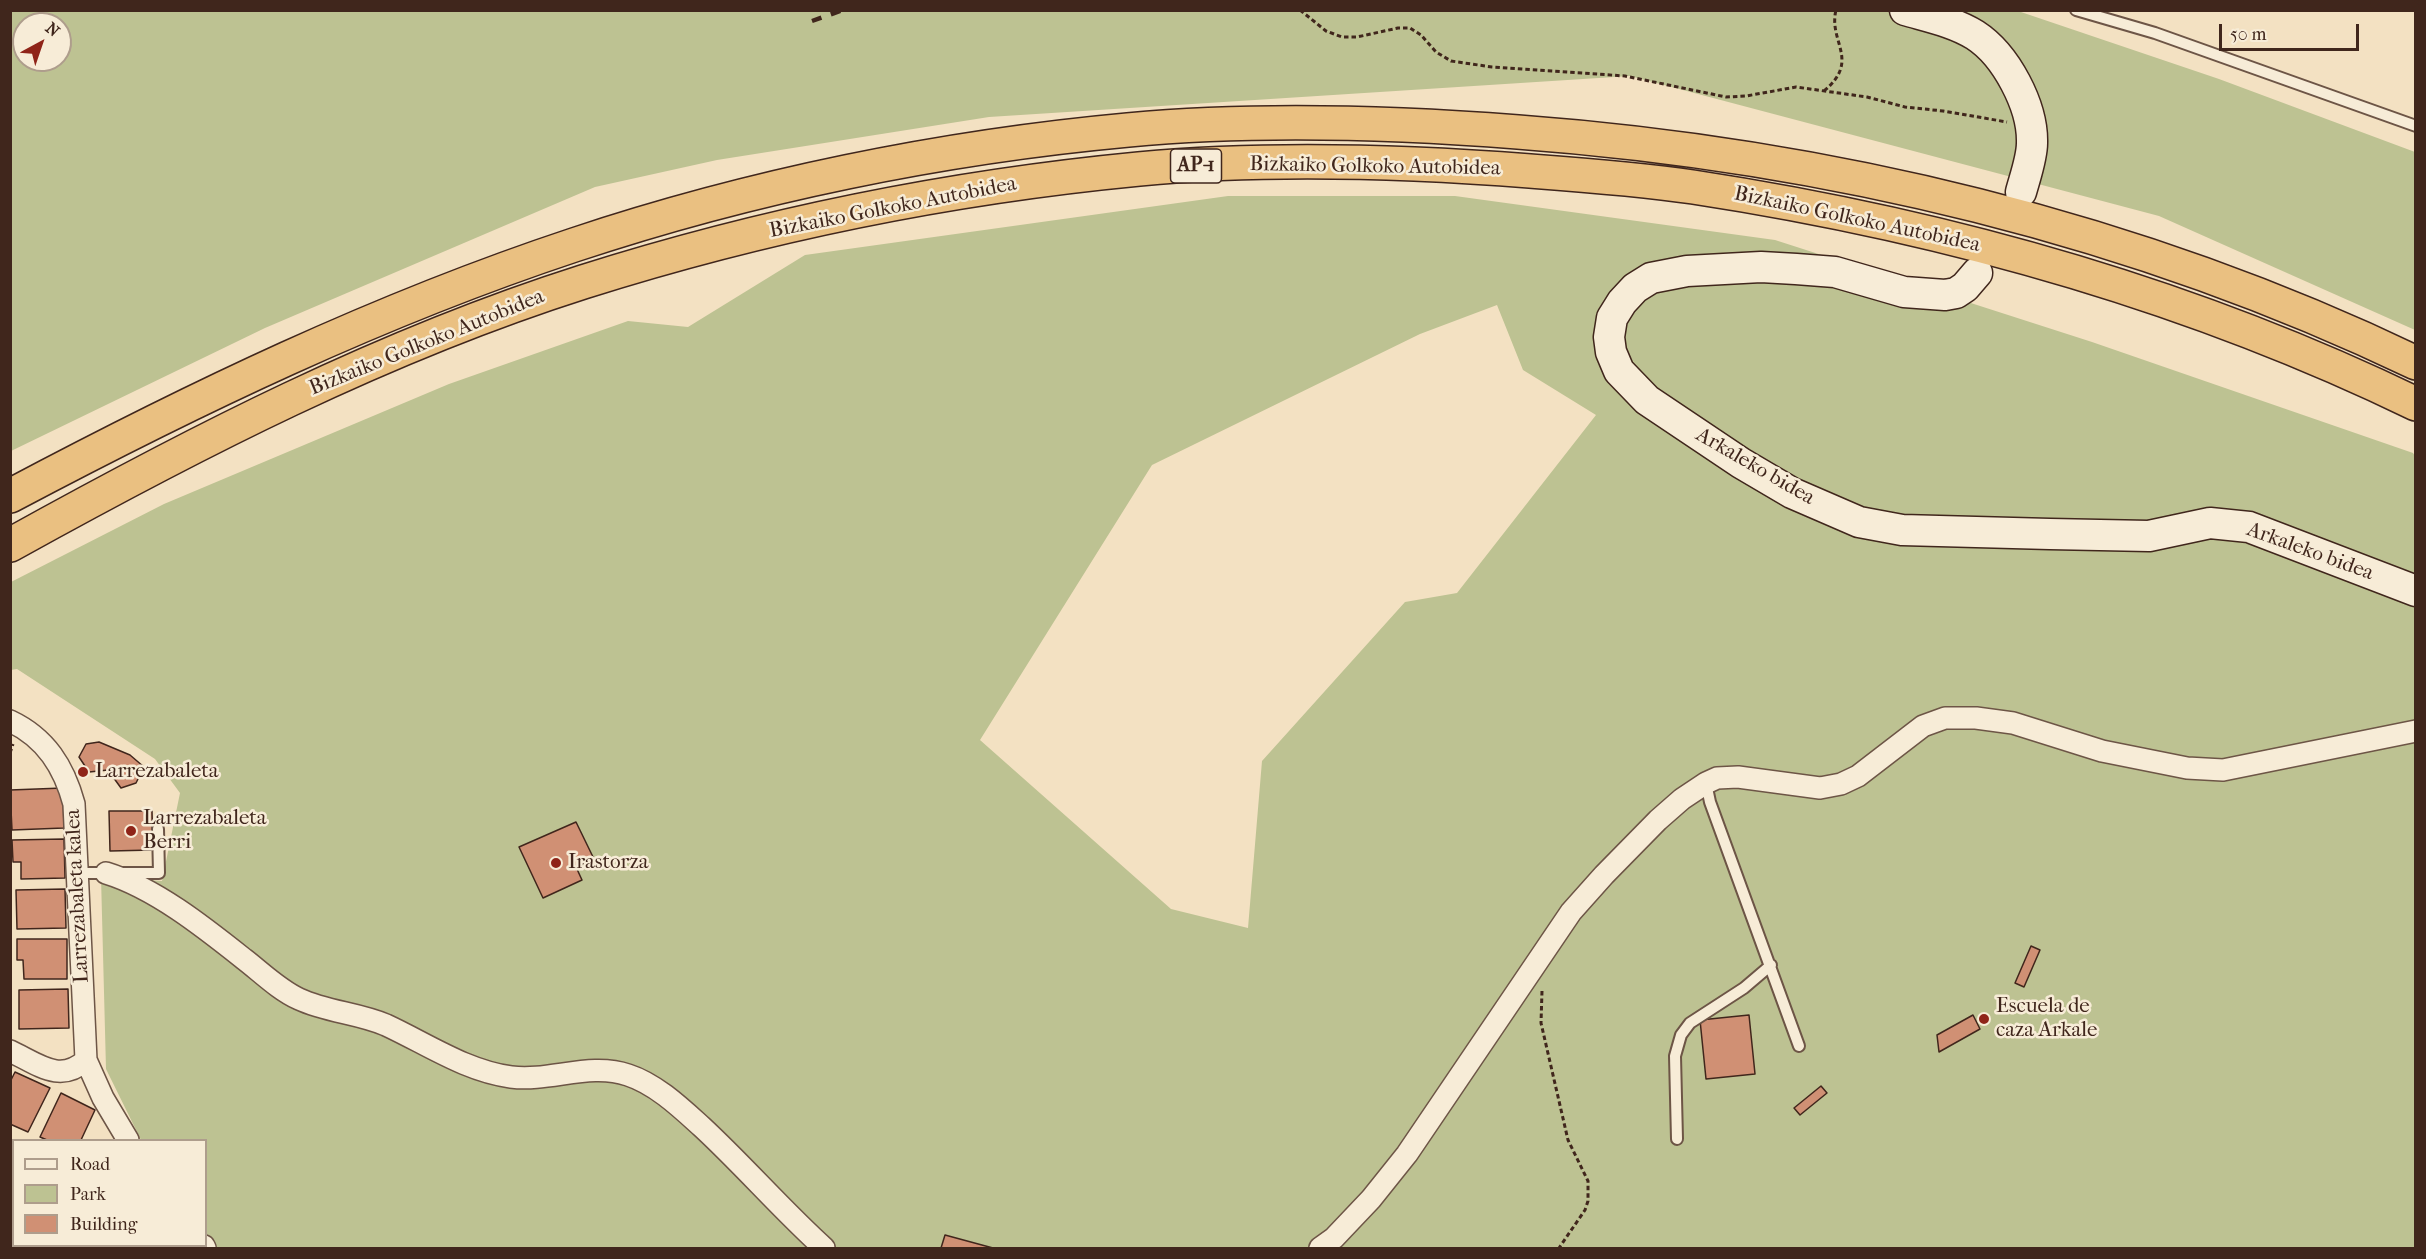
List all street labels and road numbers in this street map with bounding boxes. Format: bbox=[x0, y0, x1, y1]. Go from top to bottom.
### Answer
road number: AP-1 bbox=[1170, 149, 1222, 183]
street label: Bizkaiko Golkoko Autobidea bbox=[1249, 152, 1501, 182]
street label: Bizkaiko Golkoko Autobidea bbox=[767, 172, 1019, 244]
street label: Bizkaiko Golkoko Autobidea bbox=[1732, 182, 1982, 258]
street label: Bizkaiko Golkoko Autobidea bbox=[306, 284, 548, 402]
street label: Arkaleko bidea bbox=[1691, 423, 1819, 511]
street label: Arkaleko bidea bbox=[2243, 517, 2377, 587]
street label: Larrezabaleta kalea bbox=[61, 808, 95, 984]

